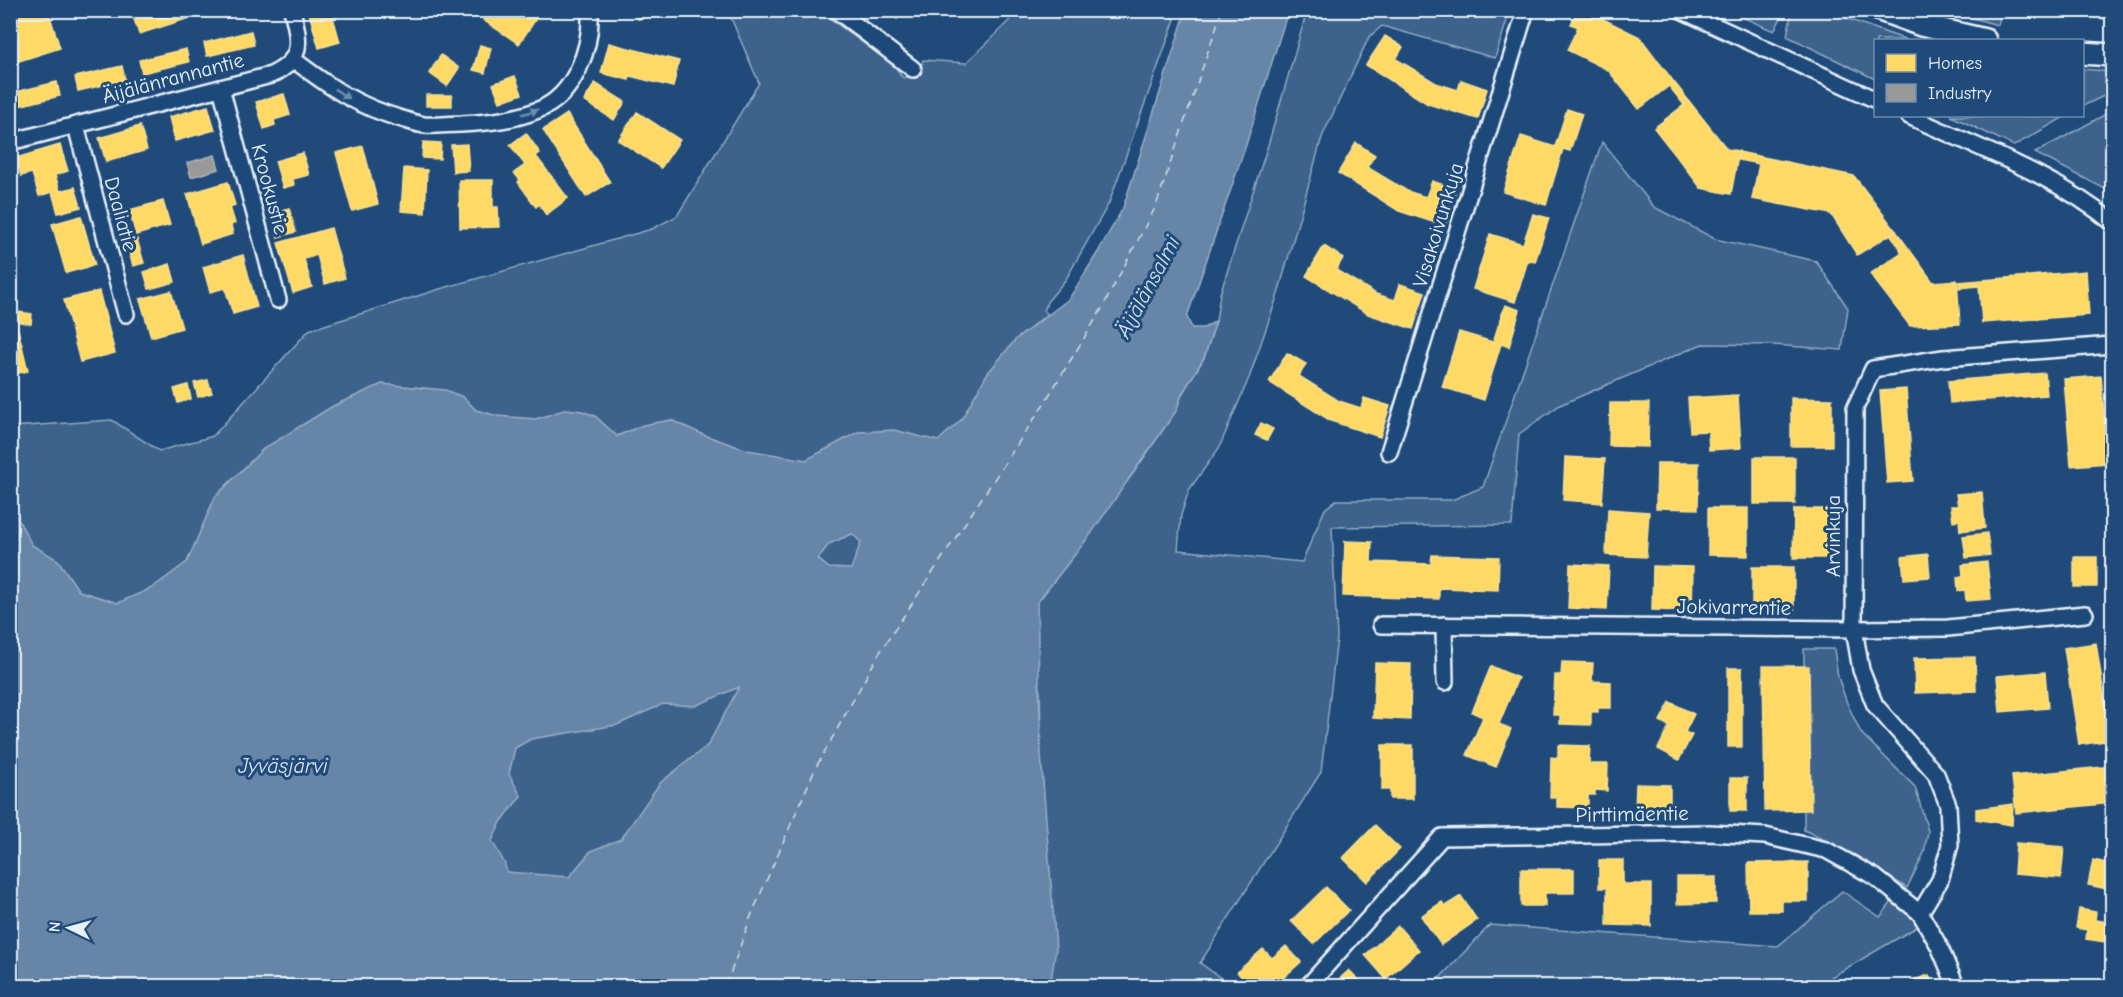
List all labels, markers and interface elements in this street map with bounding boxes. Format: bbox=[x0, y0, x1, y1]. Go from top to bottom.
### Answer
legend bbox=[1874, 39, 2084, 117]
street label: Äijälänrannantie bbox=[100, 48, 246, 108]
text: Homes bbox=[1928, 53, 1982, 74]
text: Industry bbox=[1928, 83, 1993, 104]
one-way arrow bbox=[333, 88, 349, 100]
one-way arrow bbox=[520, 107, 539, 117]
street label: Krookustie bbox=[246, 141, 294, 237]
street label: Visakoivunkuja bbox=[1408, 160, 1468, 290]
street label: Daaliatie bbox=[100, 174, 142, 254]
water label: Äijälänsalmi bbox=[1110, 231, 1186, 343]
street label: Arvinkuja bbox=[1821, 495, 1845, 577]
street label: Jokivarrentie bbox=[1677, 594, 1791, 620]
water label: Jyväsjärvi bbox=[237, 753, 329, 779]
street label: Pirttimäentie bbox=[1575, 801, 1689, 827]
north arrow bbox=[39, 898, 99, 958]
text: N bbox=[46, 921, 64, 933]

